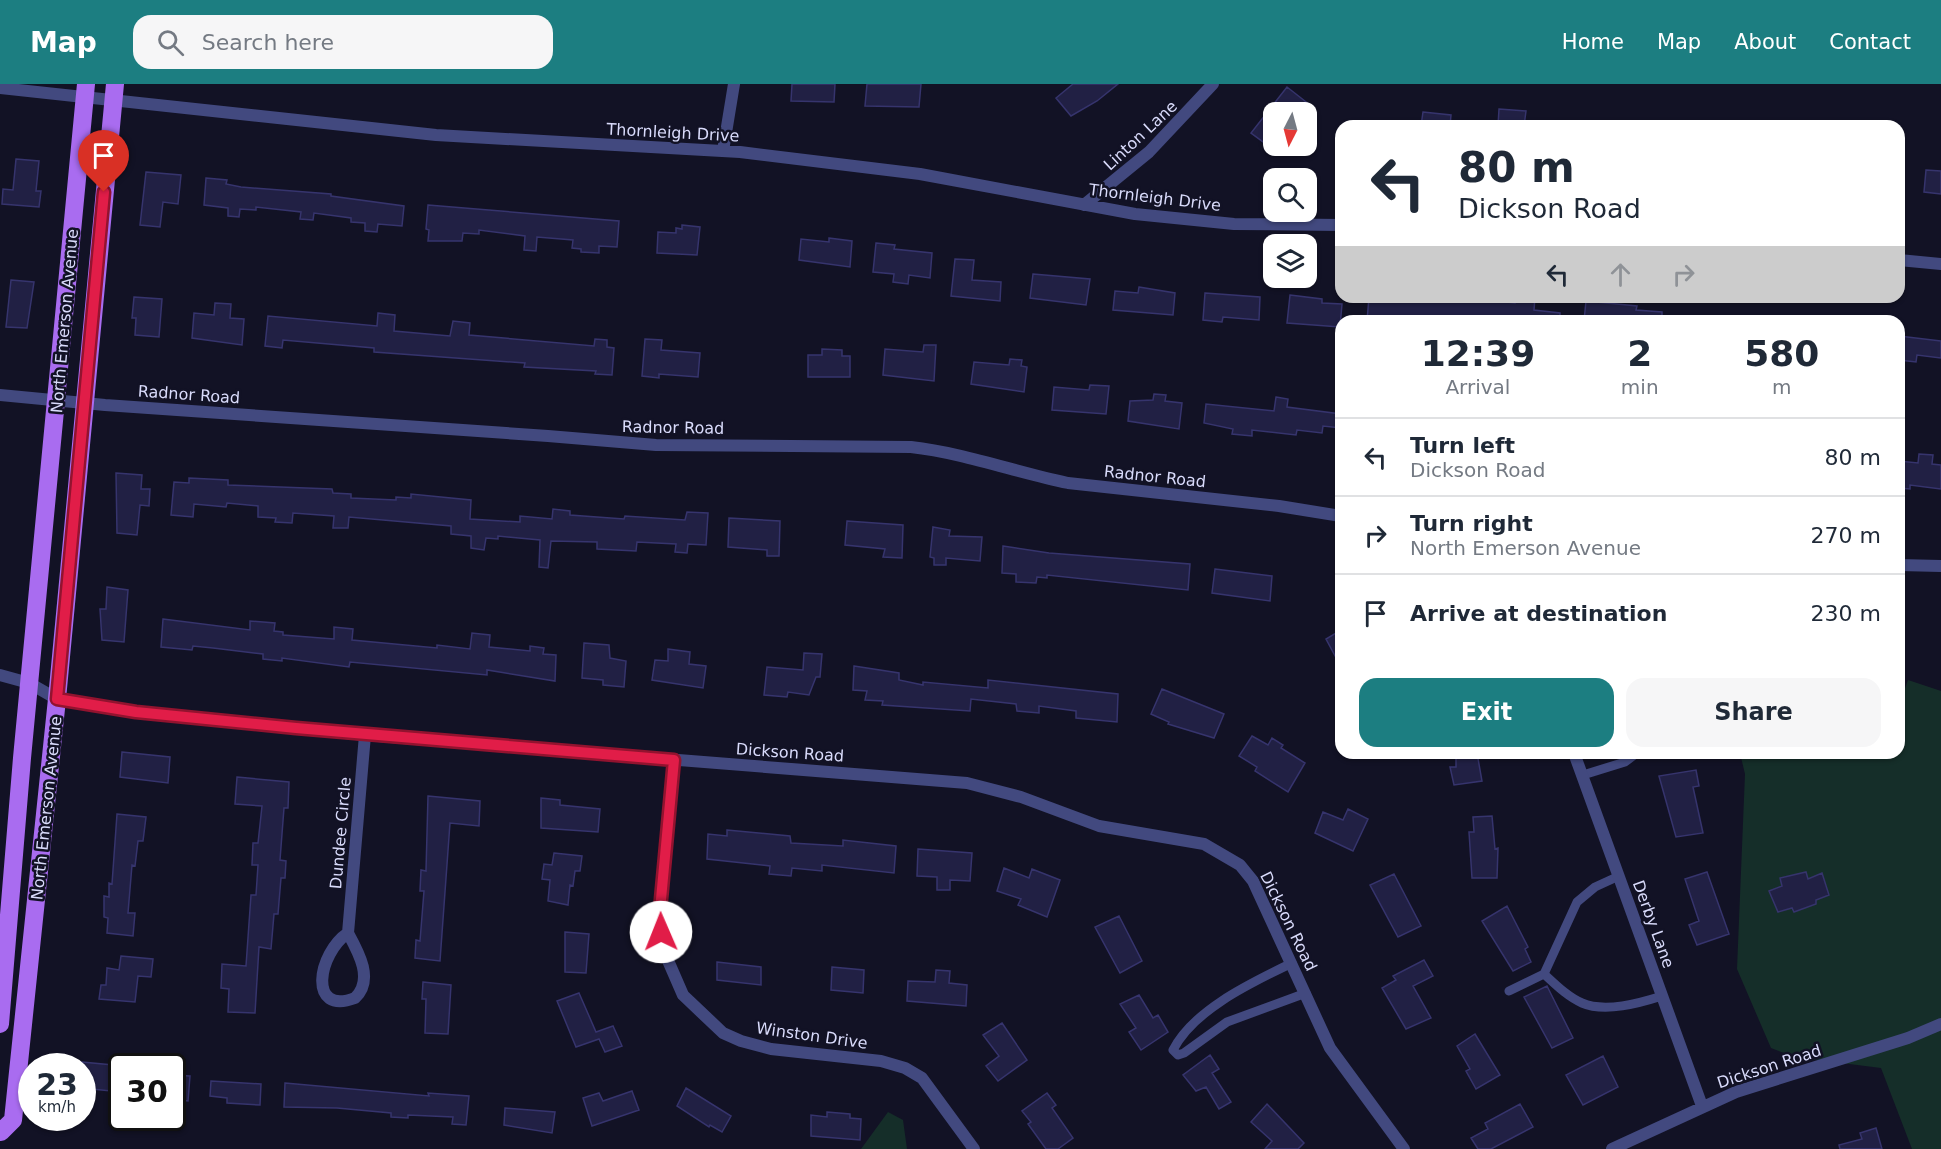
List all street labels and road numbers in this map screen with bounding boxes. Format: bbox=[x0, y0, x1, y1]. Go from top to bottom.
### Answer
street label: Linton Lane bbox=[1100, 97, 1181, 174]
street label: Thornleigh Drive bbox=[605, 119, 740, 145]
street label: Thornleigh Drive bbox=[1087, 180, 1222, 215]
street label: North Emerson Avenue bbox=[47, 228, 82, 414]
street label: Radnor Road bbox=[137, 381, 241, 408]
street label: Radnor Road bbox=[622, 417, 724, 438]
street label: Radnor Road bbox=[1103, 462, 1207, 491]
street label: North Emerson Avenue bbox=[27, 715, 66, 901]
street label: Dickson Road bbox=[735, 739, 845, 766]
street label: Dundee Circle bbox=[326, 776, 355, 890]
street label: Dickson Road bbox=[1256, 868, 1321, 974]
street label: Derby Lane bbox=[1629, 878, 1678, 971]
street label: Winston Drive bbox=[755, 1018, 869, 1053]
street label: Dickson Road bbox=[1715, 1041, 1824, 1092]

